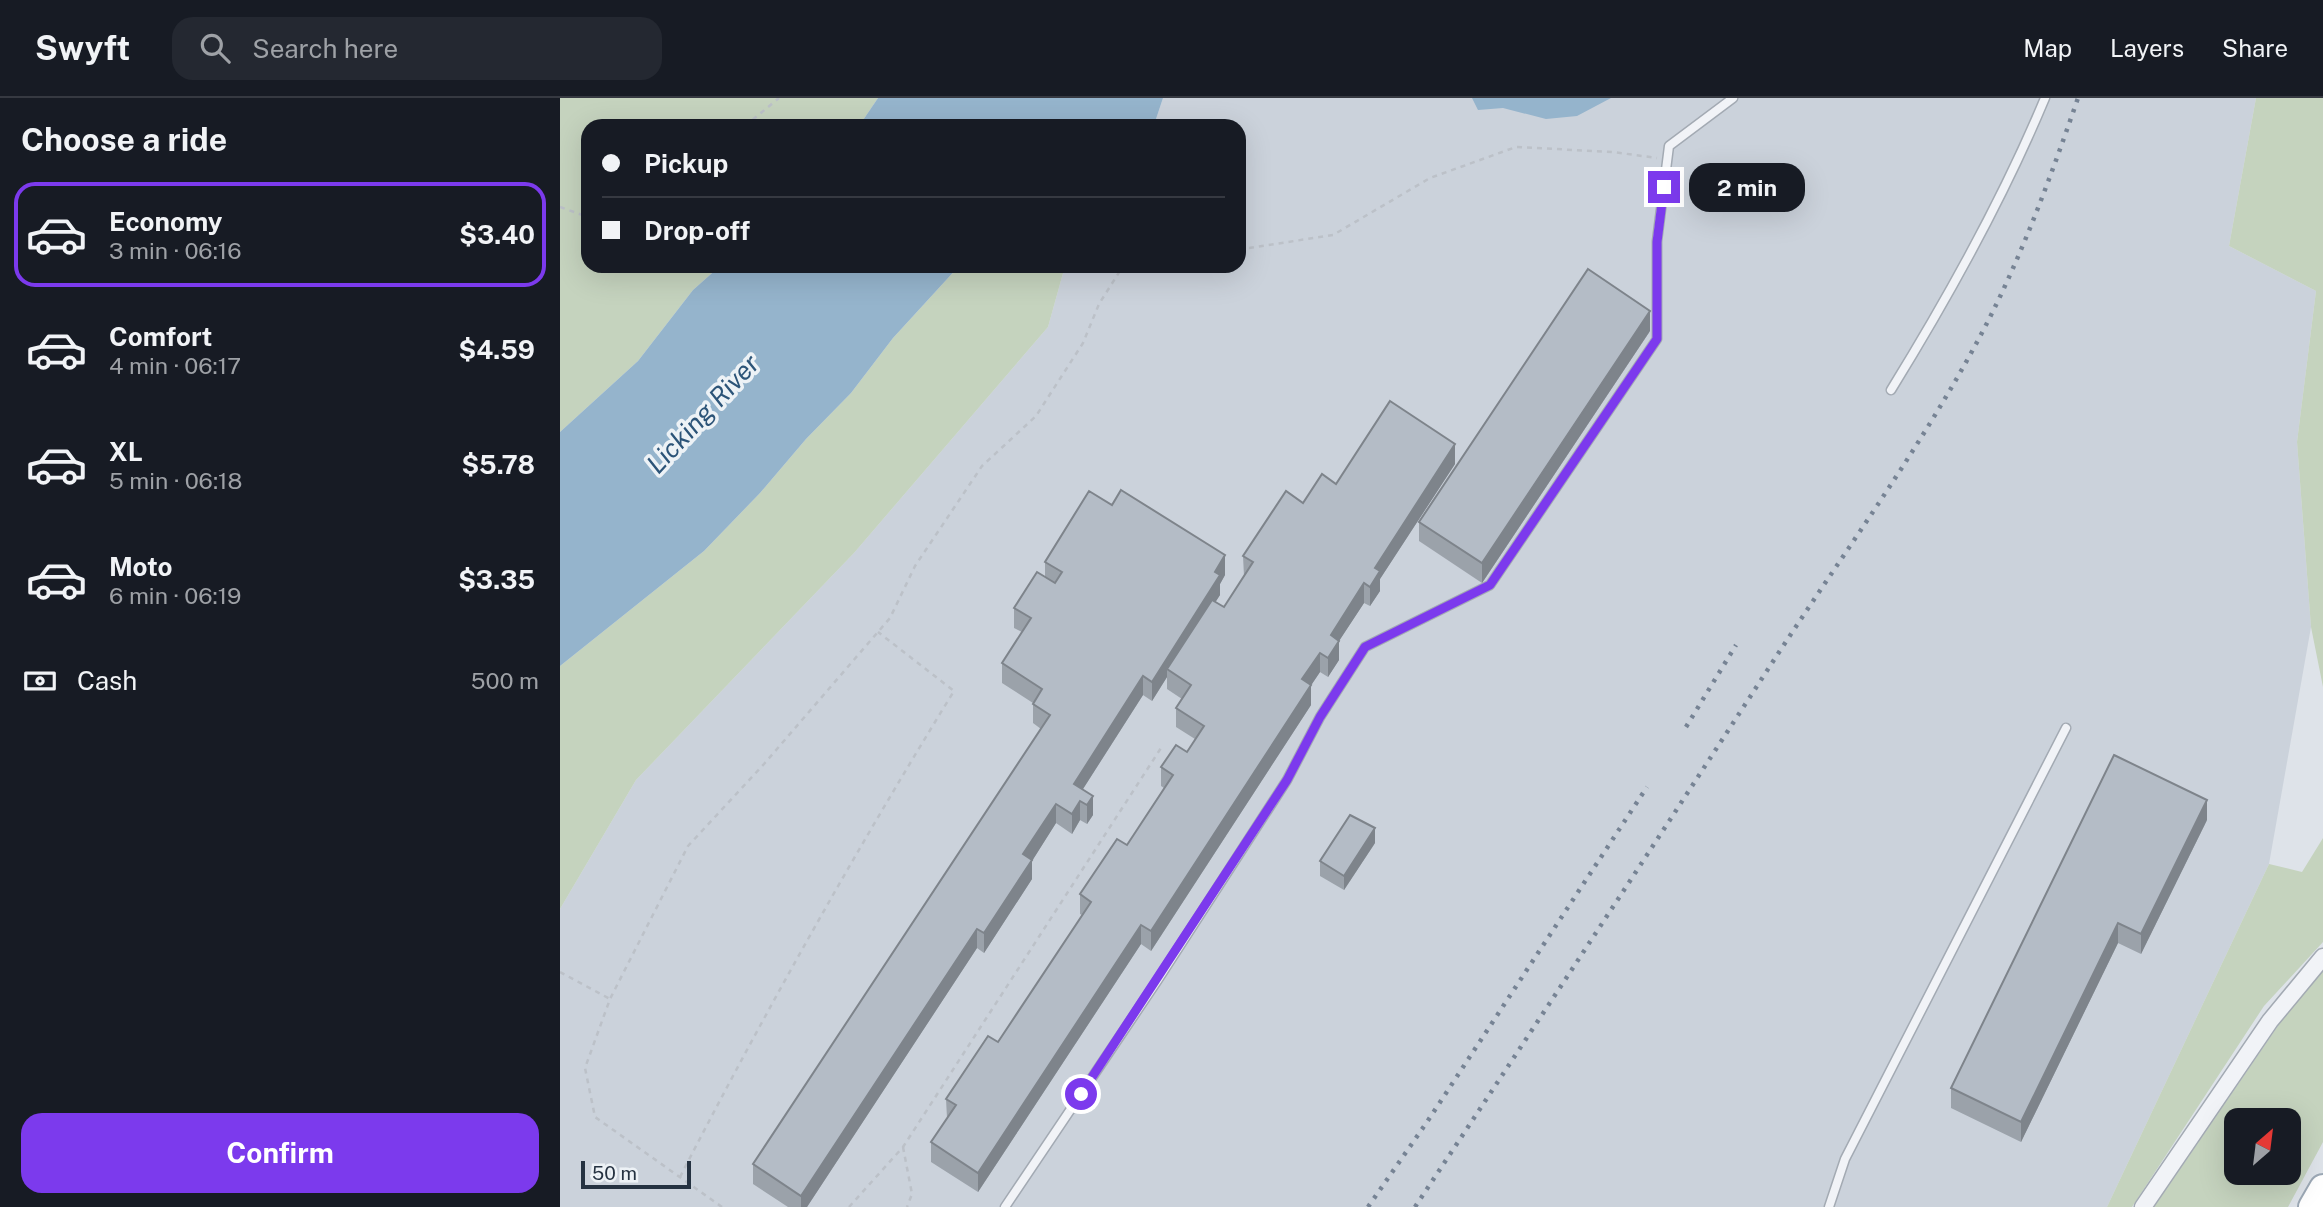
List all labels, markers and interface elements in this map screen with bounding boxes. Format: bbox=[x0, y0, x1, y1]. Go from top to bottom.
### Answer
search box bbox=[172, 17, 662, 80]
text: Swyft bbox=[35, 29, 130, 67]
icon: search bbox=[196, 29, 234, 67]
text: Search here bbox=[252, 33, 398, 64]
text: Map bbox=[2023, 34, 2072, 62]
text: Layers bbox=[2110, 34, 2184, 62]
text: Share bbox=[2222, 34, 2288, 62]
text: Choose a ride bbox=[21, 121, 227, 158]
text: Pickup bbox=[644, 148, 728, 179]
callout: 2 min bbox=[1688, 162, 1804, 212]
route end bbox=[1648, 171, 1680, 203]
text: 2 min bbox=[1717, 174, 1777, 201]
icon: car bbox=[25, 203, 88, 266]
text: Economy bbox=[109, 206, 222, 237]
text: Drop-off bbox=[644, 215, 750, 246]
text: $3.40 bbox=[459, 219, 535, 250]
text: 3 min · 06:16 bbox=[109, 237, 242, 264]
icon: car bbox=[25, 318, 88, 381]
text: Comfort bbox=[109, 321, 212, 352]
text: $4.59 bbox=[459, 334, 535, 365]
water label: Licking River bbox=[640, 348, 765, 479]
text: 4 min · 06:17 bbox=[109, 352, 241, 379]
icon: car bbox=[25, 433, 88, 496]
text: XL bbox=[109, 436, 143, 467]
text: $5.78 bbox=[461, 449, 535, 480]
text: 5 min · 06:18 bbox=[109, 467, 242, 494]
icon: car bbox=[25, 548, 88, 611]
text: Moto bbox=[109, 551, 172, 582]
text: $3.35 bbox=[458, 564, 535, 595]
text: 6 min · 06:19 bbox=[109, 582, 241, 609]
icon: cash bbox=[21, 662, 59, 700]
text: Cash bbox=[77, 665, 137, 696]
text: 500 m bbox=[471, 667, 539, 694]
route start bbox=[1065, 1078, 1097, 1110]
north arrow bbox=[2224, 1108, 2301, 1185]
map controls bbox=[2224, 1108, 2301, 1185]
button: Confirm bbox=[21, 1113, 539, 1193]
scale bar bbox=[581, 1158, 691, 1190]
text: 50 m bbox=[592, 1162, 637, 1184]

